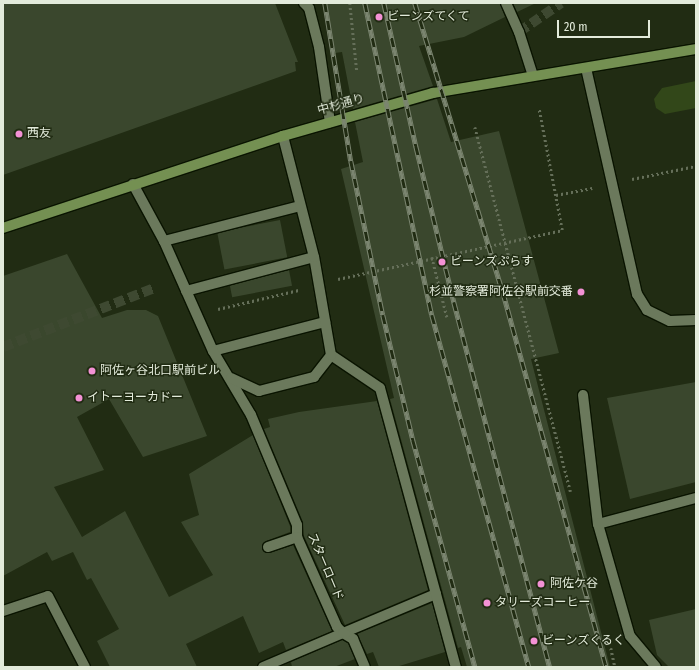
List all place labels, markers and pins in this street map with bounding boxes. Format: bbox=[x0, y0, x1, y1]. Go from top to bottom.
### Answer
place label: ビーンズてくて bbox=[387, 10, 471, 24]
marker: ビーンズてくて bbox=[374, 12, 384, 22]
place label: 西友 bbox=[27, 127, 51, 141]
marker: 西友 bbox=[14, 129, 24, 139]
place label: ビーンズぷらす bbox=[450, 255, 534, 269]
marker: ビーンズぷらす bbox=[437, 257, 447, 267]
place label: 杉並警察署阿佐谷駅前交番 bbox=[429, 285, 573, 299]
marker: 杉並警察署阿佐谷駅前交番 bbox=[576, 287, 586, 297]
place label: 阿佐ヶ谷北口駅前ビル bbox=[100, 364, 220, 378]
marker: 阿佐ヶ谷北口駅前ビル bbox=[87, 366, 97, 376]
place label: イトーヨーカドー bbox=[87, 391, 183, 405]
marker: イトーヨーカドー bbox=[74, 393, 84, 403]
place label: 阿佐ケ谷 bbox=[550, 577, 598, 591]
marker: 阿佐ケ谷 bbox=[535, 578, 547, 590]
place label: タリーズコーヒー bbox=[495, 596, 591, 610]
marker: タリーズコーヒー bbox=[482, 598, 492, 608]
place label: ビーンズくるく bbox=[542, 634, 626, 648]
marker: ビーンズくるく bbox=[529, 636, 539, 646]

